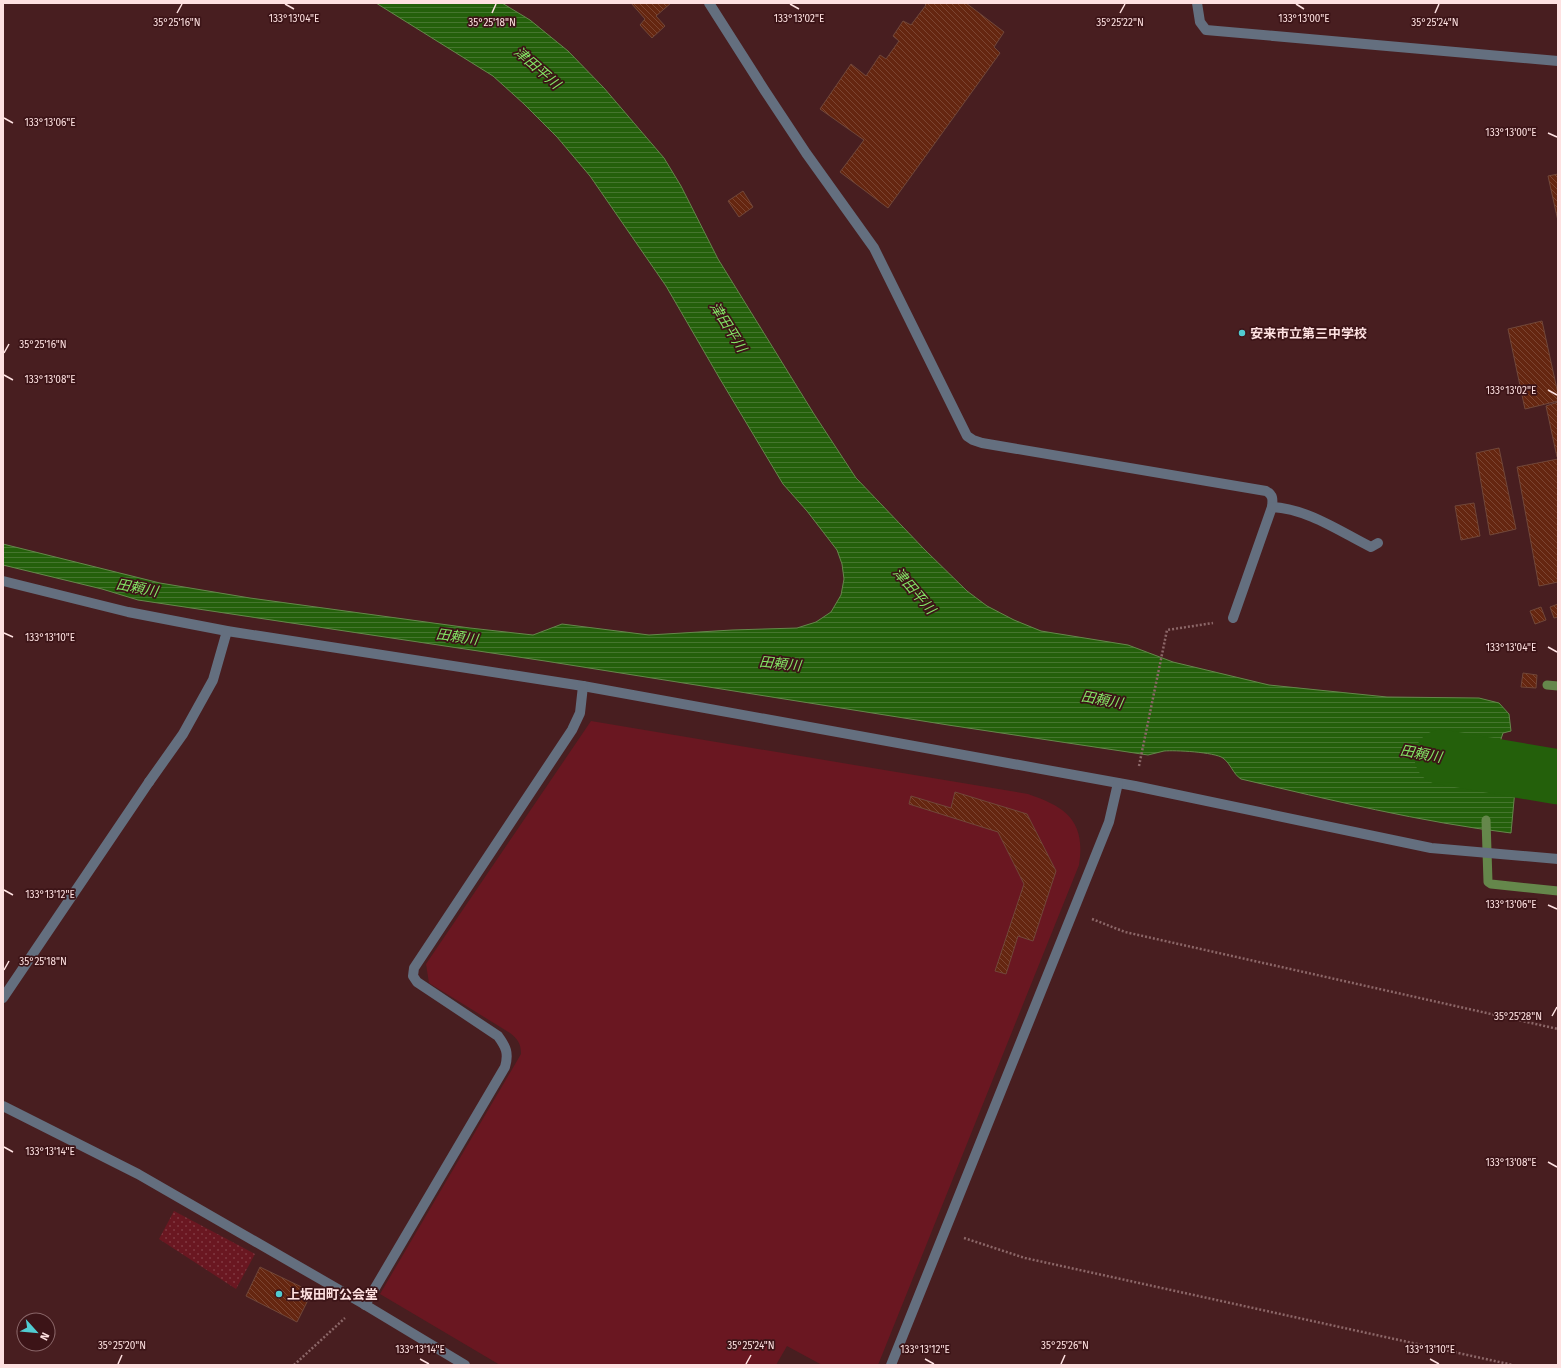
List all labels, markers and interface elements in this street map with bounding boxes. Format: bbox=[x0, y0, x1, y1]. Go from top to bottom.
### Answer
text: 133°13'04"E bbox=[269, 13, 319, 25]
text: 133°13'02"E bbox=[774, 13, 824, 25]
text: 133°13'00"E bbox=[1278, 13, 1330, 25]
text: 35°25'16"N bbox=[153, 17, 201, 29]
text: 35°25'18"N bbox=[468, 17, 516, 29]
text: 35°25'22"N bbox=[1096, 17, 1144, 29]
text: 35°25'24"N bbox=[1411, 17, 1459, 29]
water label: 津田平川 bbox=[510, 43, 565, 94]
text: 133°13'06"E bbox=[25, 117, 76, 129]
text: 133°13'00"E bbox=[1485, 127, 1537, 139]
water label: 津田平川 bbox=[706, 299, 751, 357]
place label: 安来市立第三中学校 bbox=[1250, 326, 1367, 341]
marker: 安来市立第三中学校 bbox=[1237, 328, 1247, 338]
text: 35°25'16"N bbox=[19, 339, 67, 351]
text: 133°13'08"E bbox=[24, 374, 76, 386]
text: 133°13'02"E bbox=[1486, 385, 1536, 397]
water label: 津田平川 bbox=[889, 564, 940, 619]
water label: 田頼川 bbox=[115, 576, 161, 601]
water label: 田頼川 bbox=[435, 626, 481, 649]
text: 133°13'10"E bbox=[25, 632, 75, 644]
text: 133°13'04"E bbox=[1486, 642, 1536, 654]
water label: 田頼川 bbox=[758, 653, 804, 675]
water label: 田頼川 bbox=[1080, 688, 1126, 712]
water label: 田頼川 bbox=[1399, 742, 1445, 766]
text: 133°13'12"E bbox=[25, 889, 75, 901]
text: 133°13'06"E bbox=[1486, 899, 1537, 911]
text: 35°25'18"N bbox=[19, 956, 67, 968]
text: 35°25'28"N bbox=[1494, 1011, 1542, 1023]
text: 133°13'14"E bbox=[25, 1146, 75, 1158]
text: 133°13'08"E bbox=[1485, 1157, 1537, 1169]
place label: 上坂田町公会堂 bbox=[287, 1287, 378, 1302]
marker: 上坂田町公会堂 bbox=[274, 1289, 284, 1299]
north arrow bbox=[16, 1312, 56, 1352]
text: N bbox=[37, 1330, 52, 1343]
text: 35°25'20"N bbox=[98, 1340, 146, 1352]
text: 35°25'24"N bbox=[727, 1340, 775, 1352]
text: 35°25'26"N bbox=[1041, 1340, 1089, 1352]
text: 133°13'14"E bbox=[395, 1344, 445, 1356]
text: 133°13'12"E bbox=[900, 1344, 950, 1356]
text: 133°13'10"E bbox=[1405, 1344, 1455, 1356]

